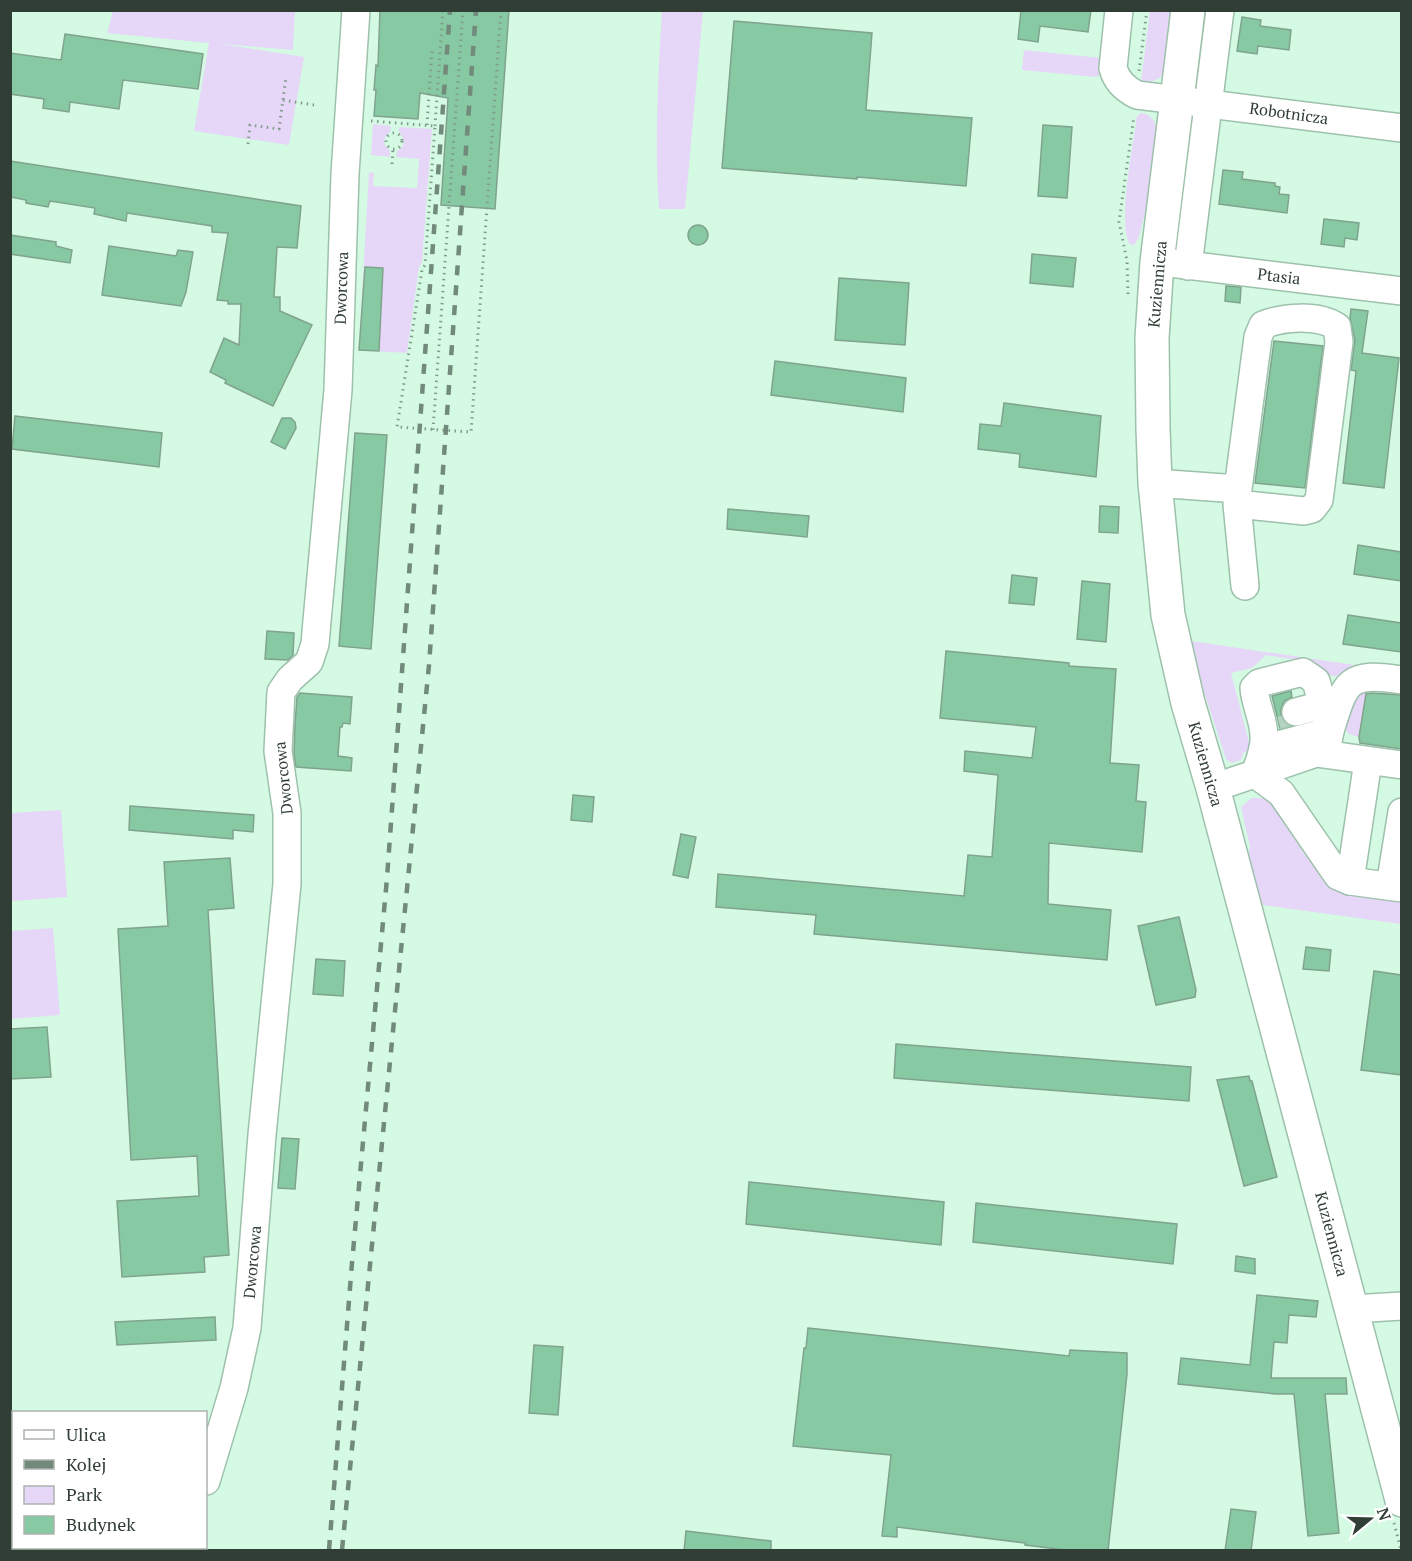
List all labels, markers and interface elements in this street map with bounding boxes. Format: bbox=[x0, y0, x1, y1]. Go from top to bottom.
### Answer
street label: Robotnicza bbox=[1248, 97, 1330, 129]
street label: Kuziennicza bbox=[1142, 240, 1172, 328]
street label: Dworcowa bbox=[329, 251, 353, 325]
street label: Ptasia bbox=[1256, 262, 1302, 290]
street label: Kuziennicza bbox=[1183, 719, 1229, 809]
street label: Dworcowa bbox=[268, 740, 298, 816]
street label: Kuziennicza bbox=[1310, 1189, 1354, 1279]
street label: Dworcowa bbox=[238, 1225, 266, 1299]
legend bbox=[12, 1411, 207, 1549]
text: Ulica bbox=[66, 1422, 106, 1446]
text: Kolej bbox=[66, 1452, 106, 1476]
text: Park bbox=[66, 1482, 103, 1506]
north arrow bbox=[1340, 1489, 1400, 1549]
text: N bbox=[1372, 1505, 1397, 1523]
text: Budynek bbox=[66, 1512, 136, 1536]

